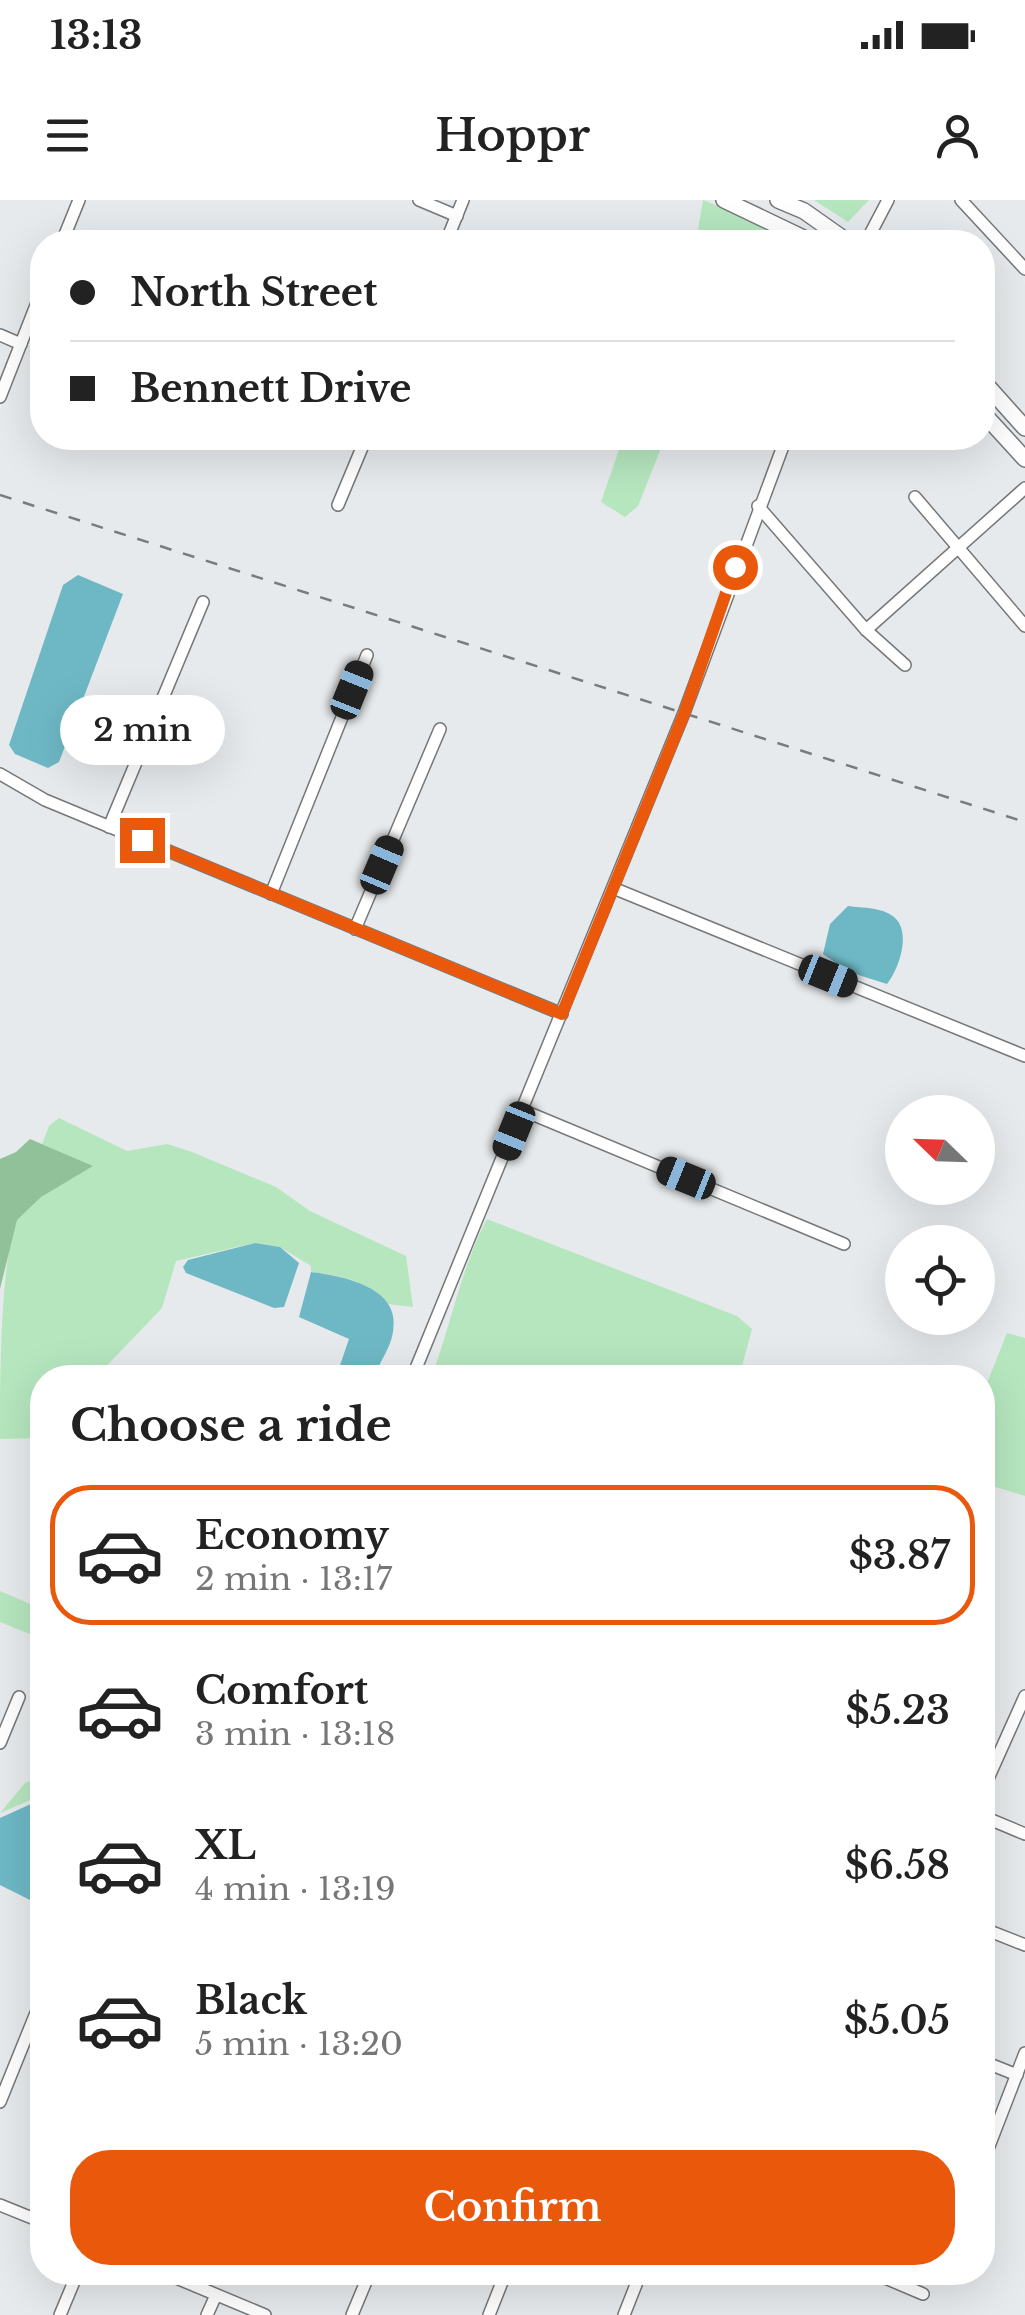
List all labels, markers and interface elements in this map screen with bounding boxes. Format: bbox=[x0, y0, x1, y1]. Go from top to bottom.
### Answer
text: 13:13 bbox=[50, 12, 142, 59]
text: Hoppr bbox=[435, 107, 590, 163]
icon: menu bbox=[40, 108, 95, 163]
icon: person bbox=[930, 108, 985, 163]
text: North Street bbox=[130, 269, 378, 316]
text: Bennett Drive bbox=[130, 365, 411, 412]
route start bbox=[713, 545, 758, 590]
car bbox=[327, 657, 377, 723]
callout: 2 min bbox=[59, 695, 224, 765]
text: 2 min bbox=[93, 710, 192, 750]
route end bbox=[120, 818, 165, 863]
car bbox=[356, 832, 408, 898]
car bbox=[795, 951, 861, 1001]
north arrow bbox=[885, 1095, 995, 1205]
map controls bbox=[885, 1095, 995, 1335]
car bbox=[489, 1098, 539, 1164]
car bbox=[653, 1153, 719, 1203]
button: locate bbox=[885, 1225, 995, 1335]
text: Choose a ride bbox=[70, 1397, 392, 1453]
icon: car bbox=[75, 1510, 165, 1600]
text: Economy bbox=[195, 1512, 389, 1559]
text: $3.87 bbox=[849, 1532, 950, 1579]
text: 2 min · 13:17 bbox=[195, 1559, 392, 1599]
icon: car bbox=[75, 1665, 165, 1755]
text: Comfort bbox=[195, 1667, 368, 1714]
text: $5.23 bbox=[845, 1687, 950, 1734]
text: 3 min · 13:18 bbox=[195, 1714, 395, 1754]
icon: car bbox=[75, 1820, 165, 1910]
text: XL bbox=[195, 1822, 256, 1869]
text: $6.58 bbox=[845, 1842, 950, 1889]
text: 4 min · 13:19 bbox=[195, 1869, 396, 1909]
icon: car bbox=[75, 1975, 165, 2065]
text: Black bbox=[195, 1977, 307, 2024]
text: $5.05 bbox=[844, 1997, 950, 2044]
text: 5 min · 13:20 bbox=[195, 2024, 403, 2064]
button: Confirm bbox=[70, 2150, 955, 2265]

